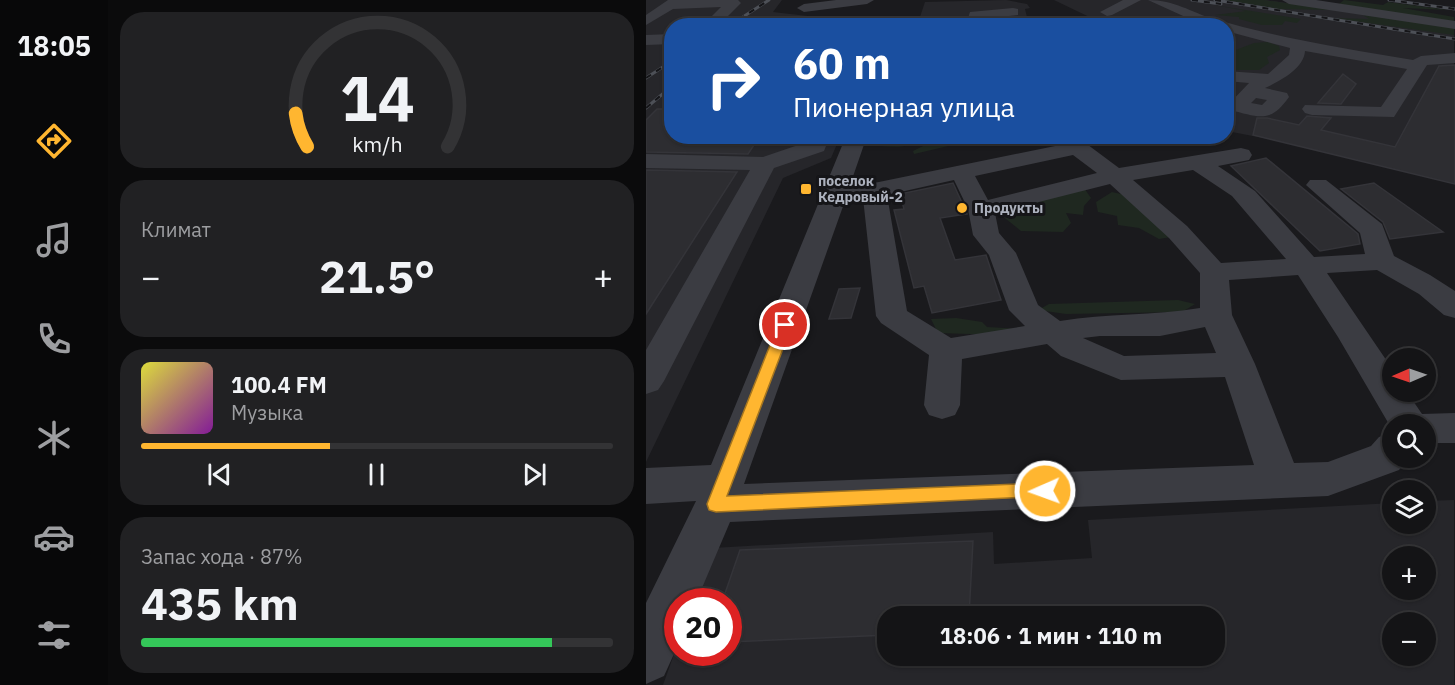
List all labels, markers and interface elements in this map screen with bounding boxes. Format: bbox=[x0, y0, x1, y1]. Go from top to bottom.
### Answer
text: 18:05 bbox=[17, 28, 91, 63]
text: 60 m bbox=[793, 36, 891, 91]
icon: right bbox=[694, 42, 772, 120]
text: 14 bbox=[340, 57, 414, 138]
text: Пионерная улица bbox=[793, 89, 1015, 124]
icon: directions bbox=[33, 120, 75, 162]
text: km/h bbox=[352, 131, 402, 159]
place label: поселок Кедровый-2 bbox=[818, 172, 903, 206]
marker: поселок Кедровый-2 bbox=[799, 182, 813, 196]
place label: Продукты bbox=[974, 199, 1043, 217]
marker: Продукты bbox=[955, 201, 969, 215]
text: Климат bbox=[141, 216, 211, 243]
icon: music bbox=[33, 219, 75, 261]
text: 21.5° bbox=[319, 247, 435, 305]
text: − bbox=[141, 255, 161, 298]
text: + bbox=[593, 255, 613, 298]
pin bbox=[759, 299, 810, 350]
icon: arrive bbox=[768, 308, 801, 341]
icon: phone bbox=[33, 318, 75, 360]
north arrow bbox=[1382, 348, 1436, 402]
map controls bbox=[1382, 348, 1436, 666]
text: 100.4 FM bbox=[231, 370, 327, 399]
text: Музыка bbox=[231, 399, 303, 426]
button: search bbox=[1382, 414, 1436, 468]
icon: climate bbox=[33, 417, 75, 459]
icon: previous bbox=[203, 458, 236, 491]
icon: pause bbox=[360, 458, 393, 491]
icon: next bbox=[518, 458, 551, 491]
position arrow bbox=[1013, 459, 1077, 523]
button: layers bbox=[1382, 480, 1436, 534]
icon: car bbox=[33, 516, 75, 558]
text: Запас хода · 87% bbox=[141, 543, 303, 570]
button: + bbox=[1382, 546, 1436, 600]
text: 435 km bbox=[141, 574, 299, 632]
speed limit sign: 20 bbox=[664, 588, 742, 666]
button: − bbox=[1382, 612, 1436, 666]
icon: filters bbox=[33, 614, 75, 656]
text: 18:06 · 1 мин · 110 m bbox=[940, 621, 1162, 650]

